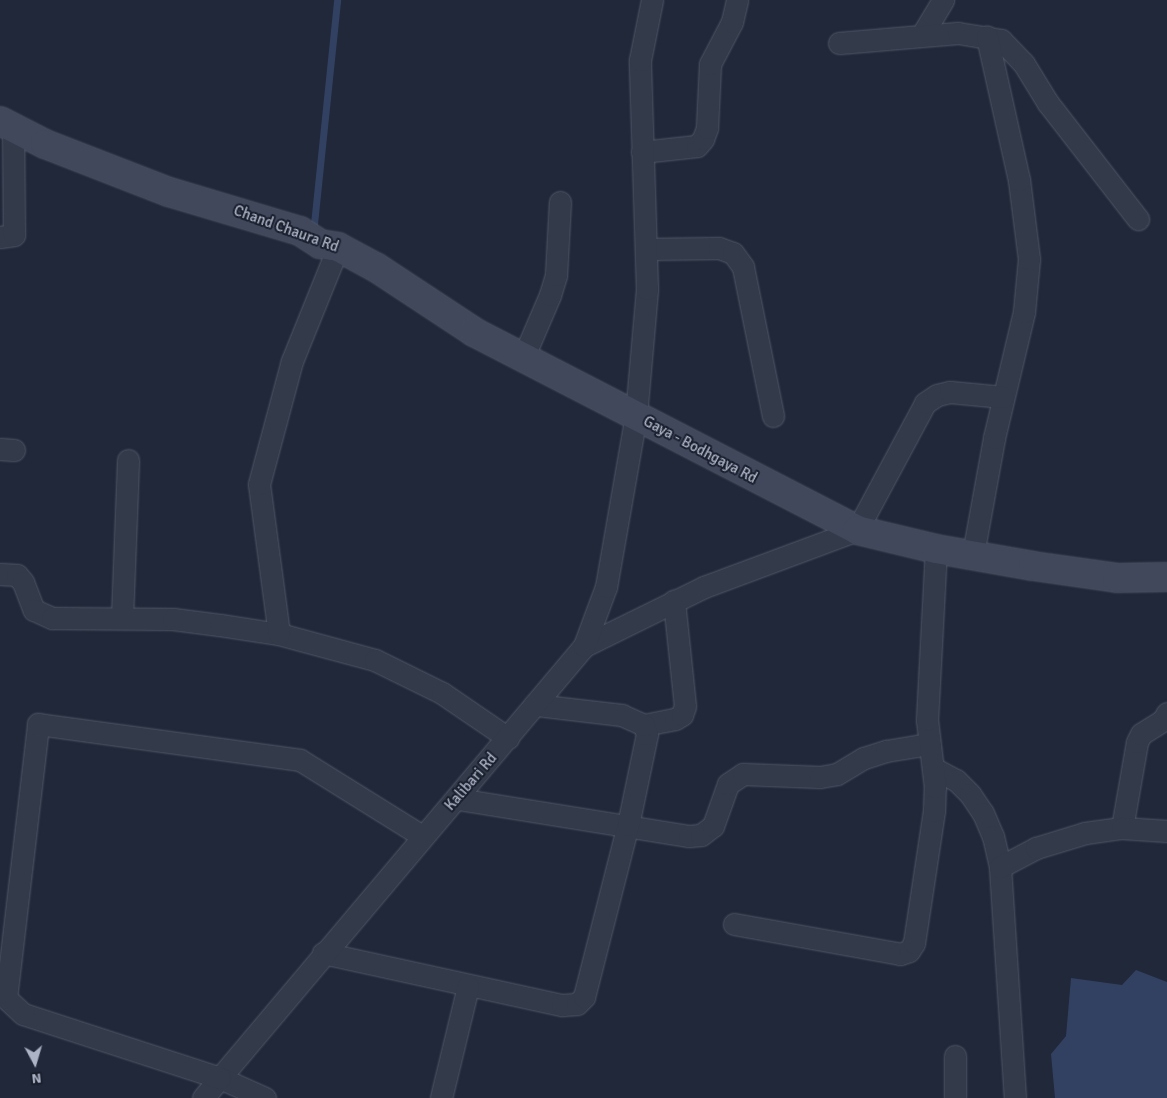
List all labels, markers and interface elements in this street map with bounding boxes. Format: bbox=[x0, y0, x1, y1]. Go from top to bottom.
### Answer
street label: Chand Chaura Rd bbox=[231, 202, 341, 256]
street label: Gaya - Bodhgaya Rd bbox=[640, 412, 760, 488]
street label: Kalibari Rd bbox=[441, 750, 501, 814]
north arrow bbox=[10, 1038, 60, 1088]
text: N bbox=[31, 1069, 42, 1087]

